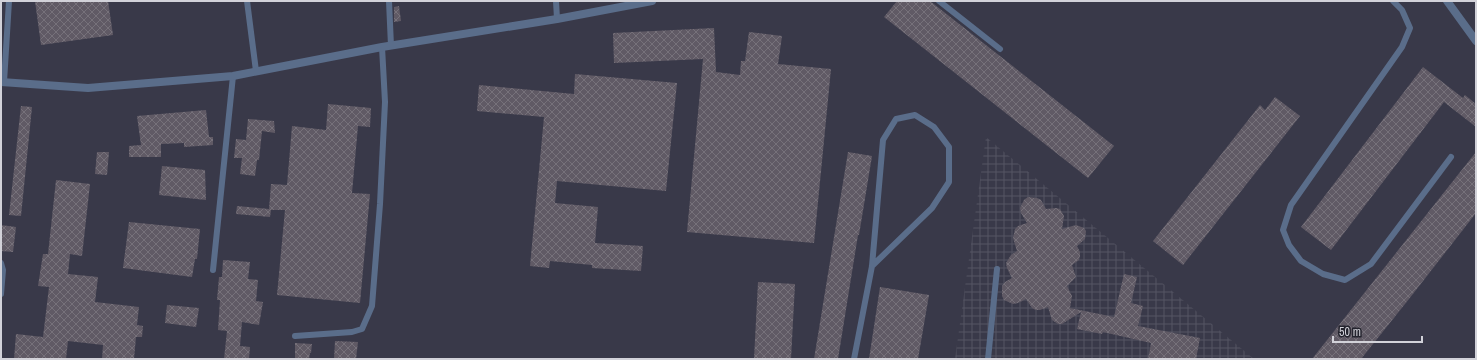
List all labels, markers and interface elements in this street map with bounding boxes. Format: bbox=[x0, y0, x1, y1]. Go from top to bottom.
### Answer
scale bar bbox=[1333, 318, 1422, 344]
text: 50 m bbox=[1339, 324, 1361, 340]

